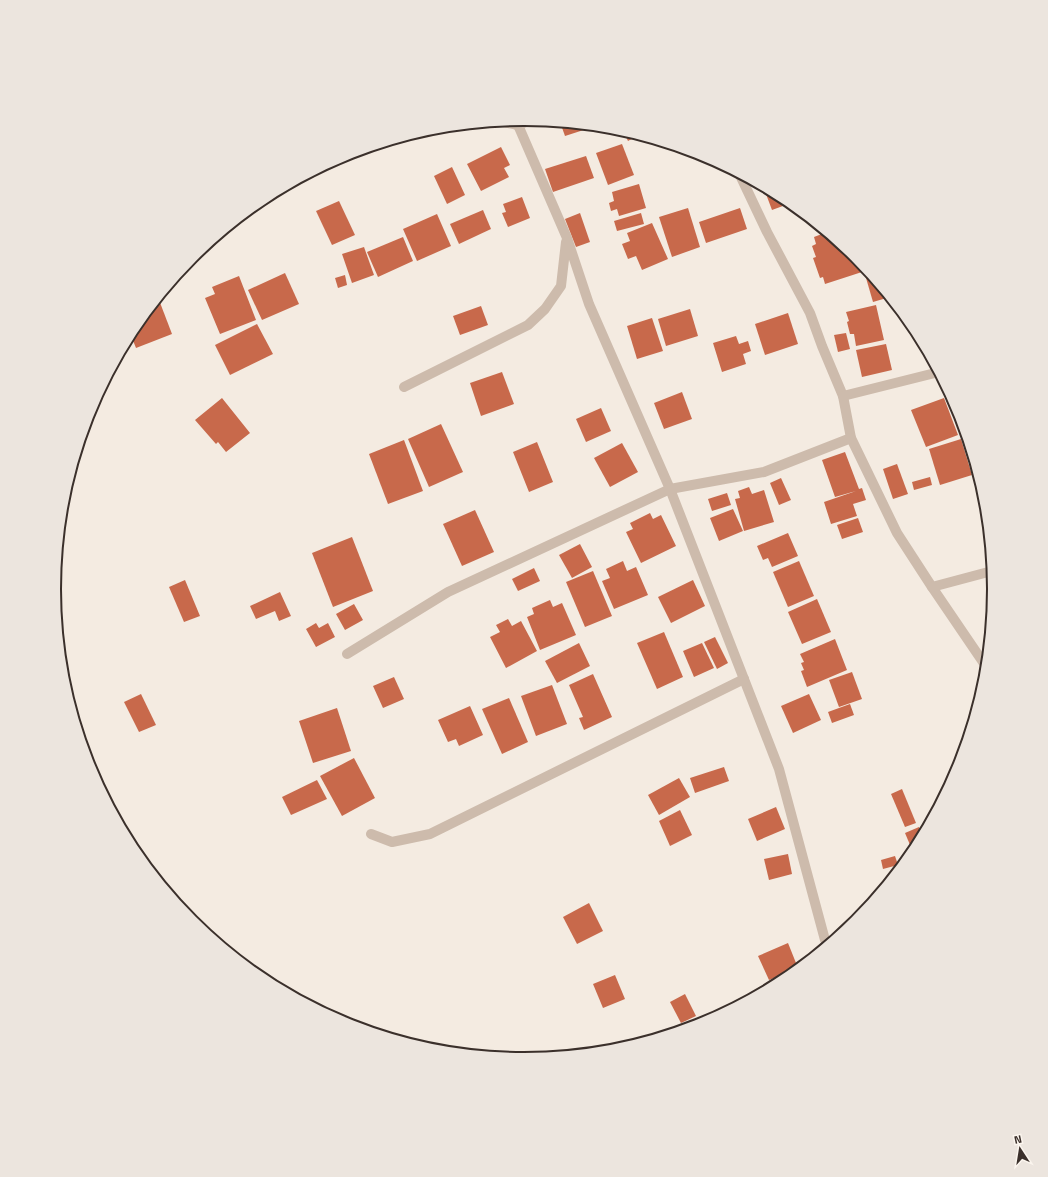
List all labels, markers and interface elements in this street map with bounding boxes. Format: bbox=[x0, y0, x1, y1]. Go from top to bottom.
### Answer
north arrow bbox=[1000, 1129, 1040, 1169]
text: N bbox=[1013, 1131, 1023, 1148]

